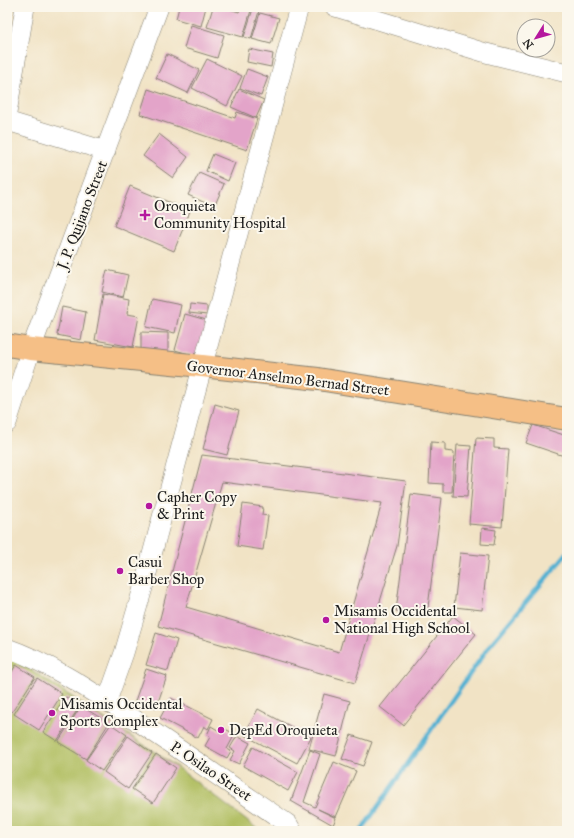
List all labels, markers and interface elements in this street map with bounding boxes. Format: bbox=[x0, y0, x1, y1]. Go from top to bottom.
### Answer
north arrow bbox=[516, 18, 556, 58]
text: N bbox=[520, 36, 536, 51]
street label: J. P. Quijano Street bbox=[52, 157, 112, 274]
place label: Oroquieta Community Hospital bbox=[154, 197, 287, 232]
marker: Oroquieta Community Hospital bbox=[139, 209, 151, 221]
street label: Governor Anselmo Bernad Street bbox=[186, 357, 391, 399]
place label: Capher Copy & Print bbox=[157, 488, 238, 523]
marker: Capher Copy & Print bbox=[144, 501, 154, 511]
place label: Casui Barber Shop bbox=[128, 553, 204, 588]
marker: Casui Barber Shop bbox=[115, 566, 125, 576]
place label: Misamis Occidental National High School bbox=[334, 602, 471, 637]
marker: Misamis Occidental National High School bbox=[321, 615, 331, 625]
place label: Misamis Occidental Sports Complex bbox=[60, 695, 183, 730]
marker: Misamis Occidental Sports Complex bbox=[47, 708, 57, 718]
place label: DepEd Oroquieta bbox=[229, 721, 338, 740]
marker: DepEd Oroquieta bbox=[216, 725, 226, 735]
street label: P. Osilao Street bbox=[167, 737, 256, 805]

